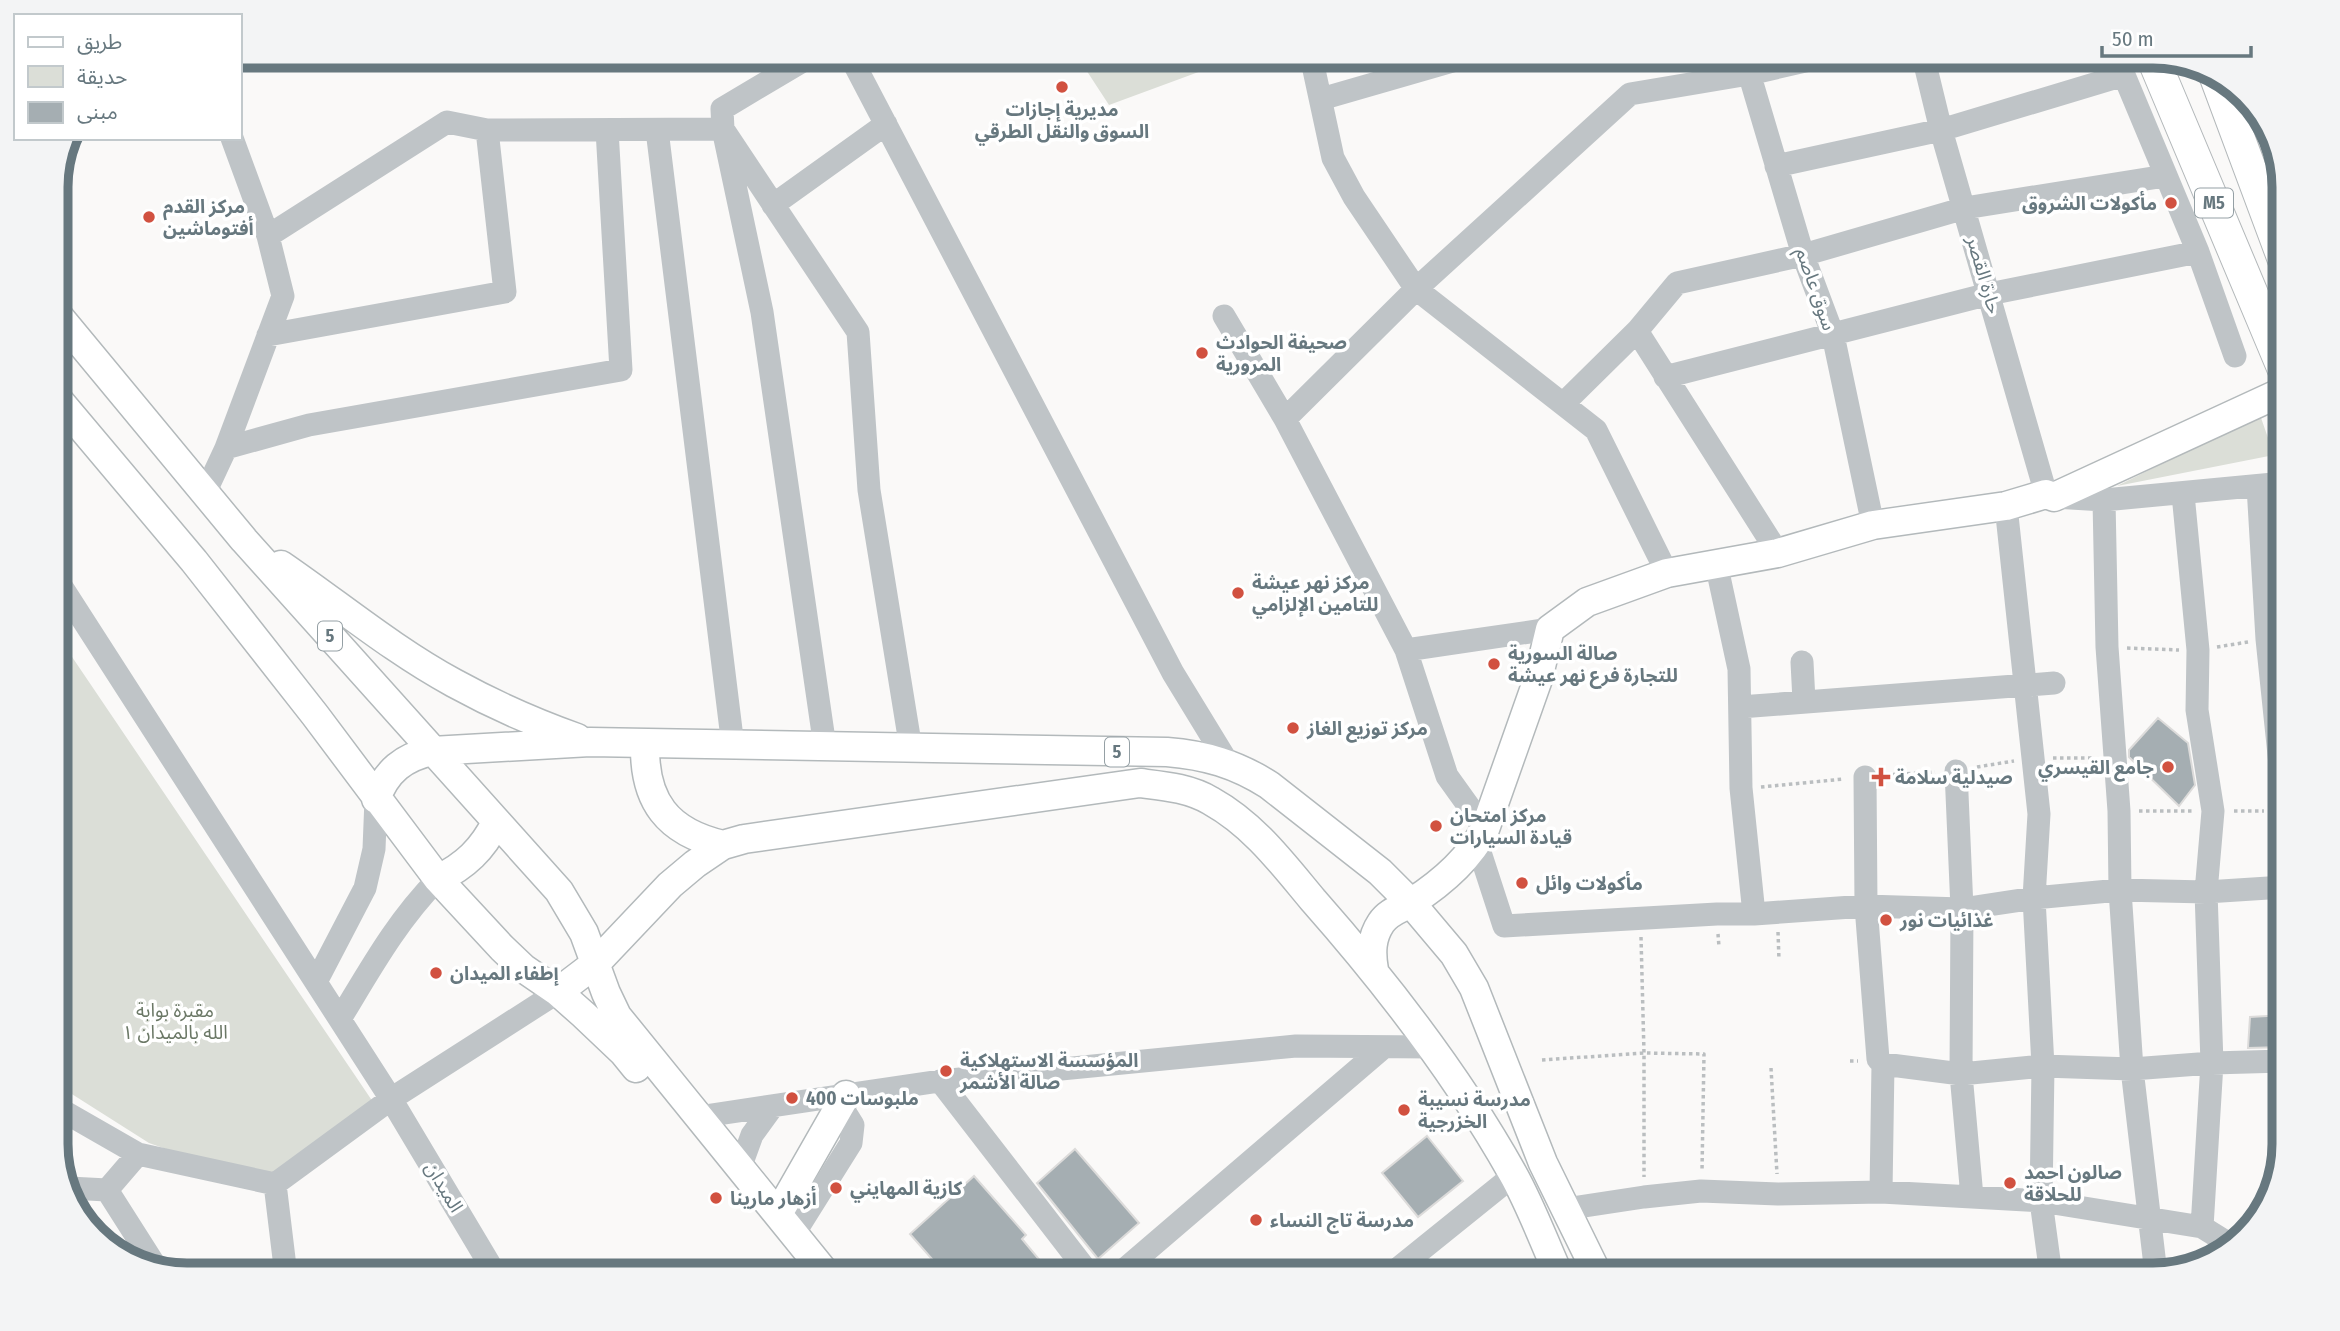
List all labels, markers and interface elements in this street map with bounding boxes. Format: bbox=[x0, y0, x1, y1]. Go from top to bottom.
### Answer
legend bbox=[14, 14, 242, 140]
scale bar bbox=[2102, 14, 2251, 58]
text: 50 m bbox=[2112, 26, 2154, 52]
text: طريق bbox=[77, 29, 122, 55]
text: حديقة bbox=[77, 64, 127, 90]
marker: مديرية إجازات السوق والنقل الطرقي bbox=[1054, 79, 1070, 95]
place label: مديرية إجازات السوق والنقل الطرقي bbox=[975, 98, 1149, 146]
text: مبنى bbox=[77, 99, 118, 125]
road number: M5 bbox=[2195, 188, 2233, 218]
place label: مأكولات الشروق bbox=[2022, 190, 2157, 215]
place label: مركز القدم أفتوماشين bbox=[163, 195, 254, 240]
marker: مأكولات الشروق bbox=[2163, 195, 2179, 211]
marker: مركز القدم أفتوماشين bbox=[141, 209, 157, 225]
street label: حارة القصر bbox=[1962, 233, 2006, 316]
street label: سوق عاصم bbox=[1788, 245, 1841, 334]
place label: صحيفة الحوادث المرورية bbox=[1216, 331, 1347, 376]
marker: صحيفة الحوادث المرورية bbox=[1194, 345, 1210, 361]
place label: مركز نهر عيشة للتامين الإلزامي bbox=[1252, 571, 1378, 619]
marker: مركز نهر عيشة للتامين الإلزامي bbox=[1230, 585, 1246, 601]
road number: 5 bbox=[318, 622, 342, 650]
place label: صالة السورية للتجارة فرع نهر عيشة bbox=[1508, 642, 1678, 689]
marker: صالة السورية للتجارة فرع نهر عيشة bbox=[1486, 656, 1502, 672]
place label: مركز توزيع الغاز bbox=[1306, 717, 1428, 743]
marker: مركز توزيع الغاز bbox=[1285, 720, 1301, 736]
road number: 5 bbox=[1105, 738, 1129, 766]
place label: جامع القيسري bbox=[2038, 756, 2154, 782]
marker: جامع القيسري bbox=[2160, 759, 2176, 775]
place label: صيدلية سلامة bbox=[1895, 766, 2013, 789]
marker: صيدلية سلامة bbox=[1873, 769, 1889, 785]
place label: مركز امتحان قيادة السيارات bbox=[1450, 804, 1572, 849]
marker: مركز امتحان قيادة السيارات bbox=[1428, 818, 1444, 834]
place label: مأكولات وائل bbox=[1536, 870, 1643, 895]
marker: مأكولات وائل bbox=[1514, 875, 1530, 891]
place label: غذائيات نور bbox=[1899, 909, 1994, 932]
marker: غذائيات نور bbox=[1878, 912, 1894, 928]
place label: إطفاء الميدان bbox=[450, 962, 559, 986]
marker: إطفاء الميدان bbox=[428, 965, 444, 981]
park label: مقبرة بوابة الله بالميدان ١ bbox=[122, 999, 228, 1044]
place label: المؤسسة الاستهلاكية صالة الأشمر bbox=[959, 1049, 1138, 1094]
marker: المؤسسة الاستهلاكية صالة الأشمر bbox=[938, 1063, 954, 1079]
place label: ملبوسات 400 bbox=[806, 1087, 919, 1110]
place label: مدرسة نسيبة الخزرجية bbox=[1418, 1088, 1531, 1133]
marker: ملبوسات 400 bbox=[784, 1090, 800, 1106]
marker: مدرسة نسيبة الخزرجية bbox=[1396, 1102, 1412, 1118]
street label: الميدان bbox=[420, 1157, 468, 1217]
place label: صالون احمد للحلاقة bbox=[2024, 1161, 2122, 1206]
marker: صالون احمد للحلاقة bbox=[2002, 1175, 2018, 1191]
place label: كازية المهايني bbox=[850, 1177, 962, 1203]
marker: كازية المهايني bbox=[828, 1180, 844, 1196]
place label: أزهار مارينا bbox=[730, 1185, 817, 1210]
marker: أزهار مارينا bbox=[708, 1190, 724, 1206]
place label: مدرسة تاج النساء bbox=[1270, 1209, 1414, 1234]
marker: مدرسة تاج النساء bbox=[1248, 1212, 1264, 1228]

